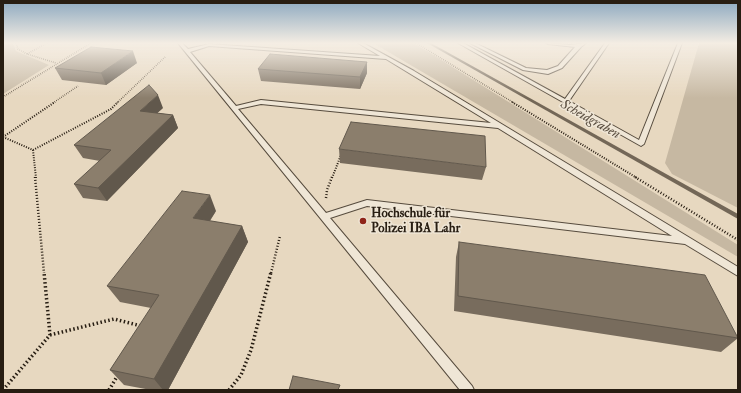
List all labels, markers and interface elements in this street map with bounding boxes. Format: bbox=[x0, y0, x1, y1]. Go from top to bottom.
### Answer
water label: Scheidgraben bbox=[557, 97, 623, 143]
place label: Hochschule für Polizei IBA Lahr bbox=[371, 206, 460, 237]
marker: Hochschule für Polizei IBA Lahr bbox=[358, 216, 368, 226]

